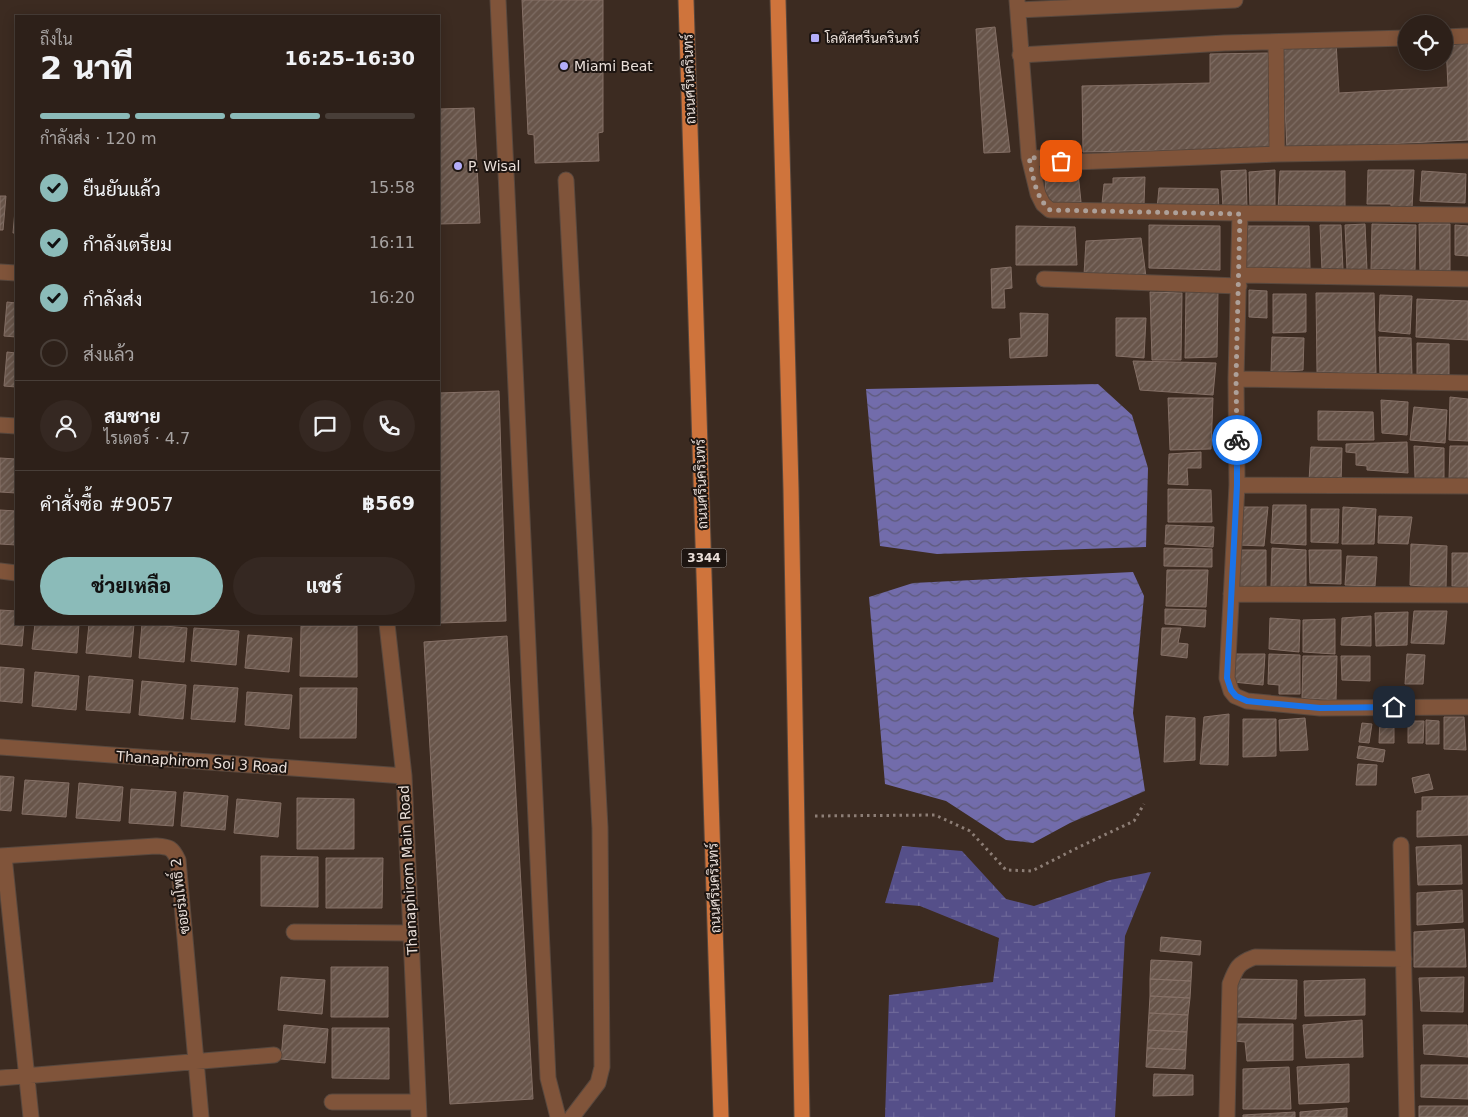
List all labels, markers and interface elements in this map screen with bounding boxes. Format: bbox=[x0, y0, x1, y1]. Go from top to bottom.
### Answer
map controls bbox=[1398, 15, 1453, 70]
button: locate bbox=[1398, 15, 1453, 70]
place label: โลตัสศรีนครินทร์ bbox=[824, 29, 919, 46]
text: ถึงใน bbox=[40, 30, 73, 49]
marker: โลตัสศรีนครินทร์ bbox=[809, 32, 821, 44]
street label: ถนนศรีนครินทร์ bbox=[678, 33, 699, 124]
text: 16:25–16:30 bbox=[285, 47, 415, 69]
text: 2 นาที bbox=[40, 49, 133, 87]
place label: Miami Beat bbox=[574, 58, 653, 74]
marker: Miami Beat bbox=[558, 60, 570, 72]
text: กำลังส่ง · 120 m bbox=[40, 129, 157, 148]
pin bbox=[1040, 140, 1082, 182]
icon: bag bbox=[1047, 147, 1075, 175]
place label: P. Wisal bbox=[468, 158, 520, 174]
marker: P. Wisal bbox=[452, 160, 464, 172]
icon: check bbox=[40, 174, 68, 202]
text: ยืนยันแล้ว bbox=[83, 178, 161, 200]
text: 15:58 bbox=[369, 178, 415, 197]
icon: check bbox=[40, 229, 68, 257]
text: กำลังเตรียม bbox=[83, 233, 172, 255]
text: 16:11 bbox=[369, 233, 415, 252]
icon: check bbox=[40, 284, 68, 312]
text: กำลังส่ง bbox=[83, 288, 142, 310]
text: 16:20 bbox=[369, 288, 415, 307]
text: ส่งแล้ว bbox=[83, 343, 134, 365]
button: person bbox=[40, 400, 92, 452]
button: chat bbox=[299, 400, 351, 452]
button: phone bbox=[363, 400, 415, 452]
text: สมชาย bbox=[104, 405, 161, 427]
courier bbox=[1212, 415, 1262, 465]
icon: bike bbox=[1223, 426, 1251, 454]
text: ไรเดอร์ · 4.7 bbox=[104, 429, 190, 448]
street label: ถนนศรีนครินทร์ bbox=[690, 438, 711, 529]
text: ฿569 bbox=[362, 492, 415, 514]
text: คำสั่งซื้อ #9057 bbox=[40, 493, 174, 515]
road number: 3344 bbox=[682, 548, 726, 568]
button: ช่วยเหลือ bbox=[40, 557, 223, 615]
button: แชร์ bbox=[233, 557, 415, 615]
pin bbox=[1373, 686, 1415, 728]
icon: home bbox=[1380, 693, 1408, 721]
street label: Thanaphirom Soi 3 Road bbox=[115, 748, 288, 776]
street label: Thanaphirom Main Road bbox=[396, 785, 420, 956]
street label: ถนนศรีนครินทร์ bbox=[703, 842, 724, 933]
street label: ซอยร่มโพธิ์ 2 bbox=[163, 857, 193, 936]

